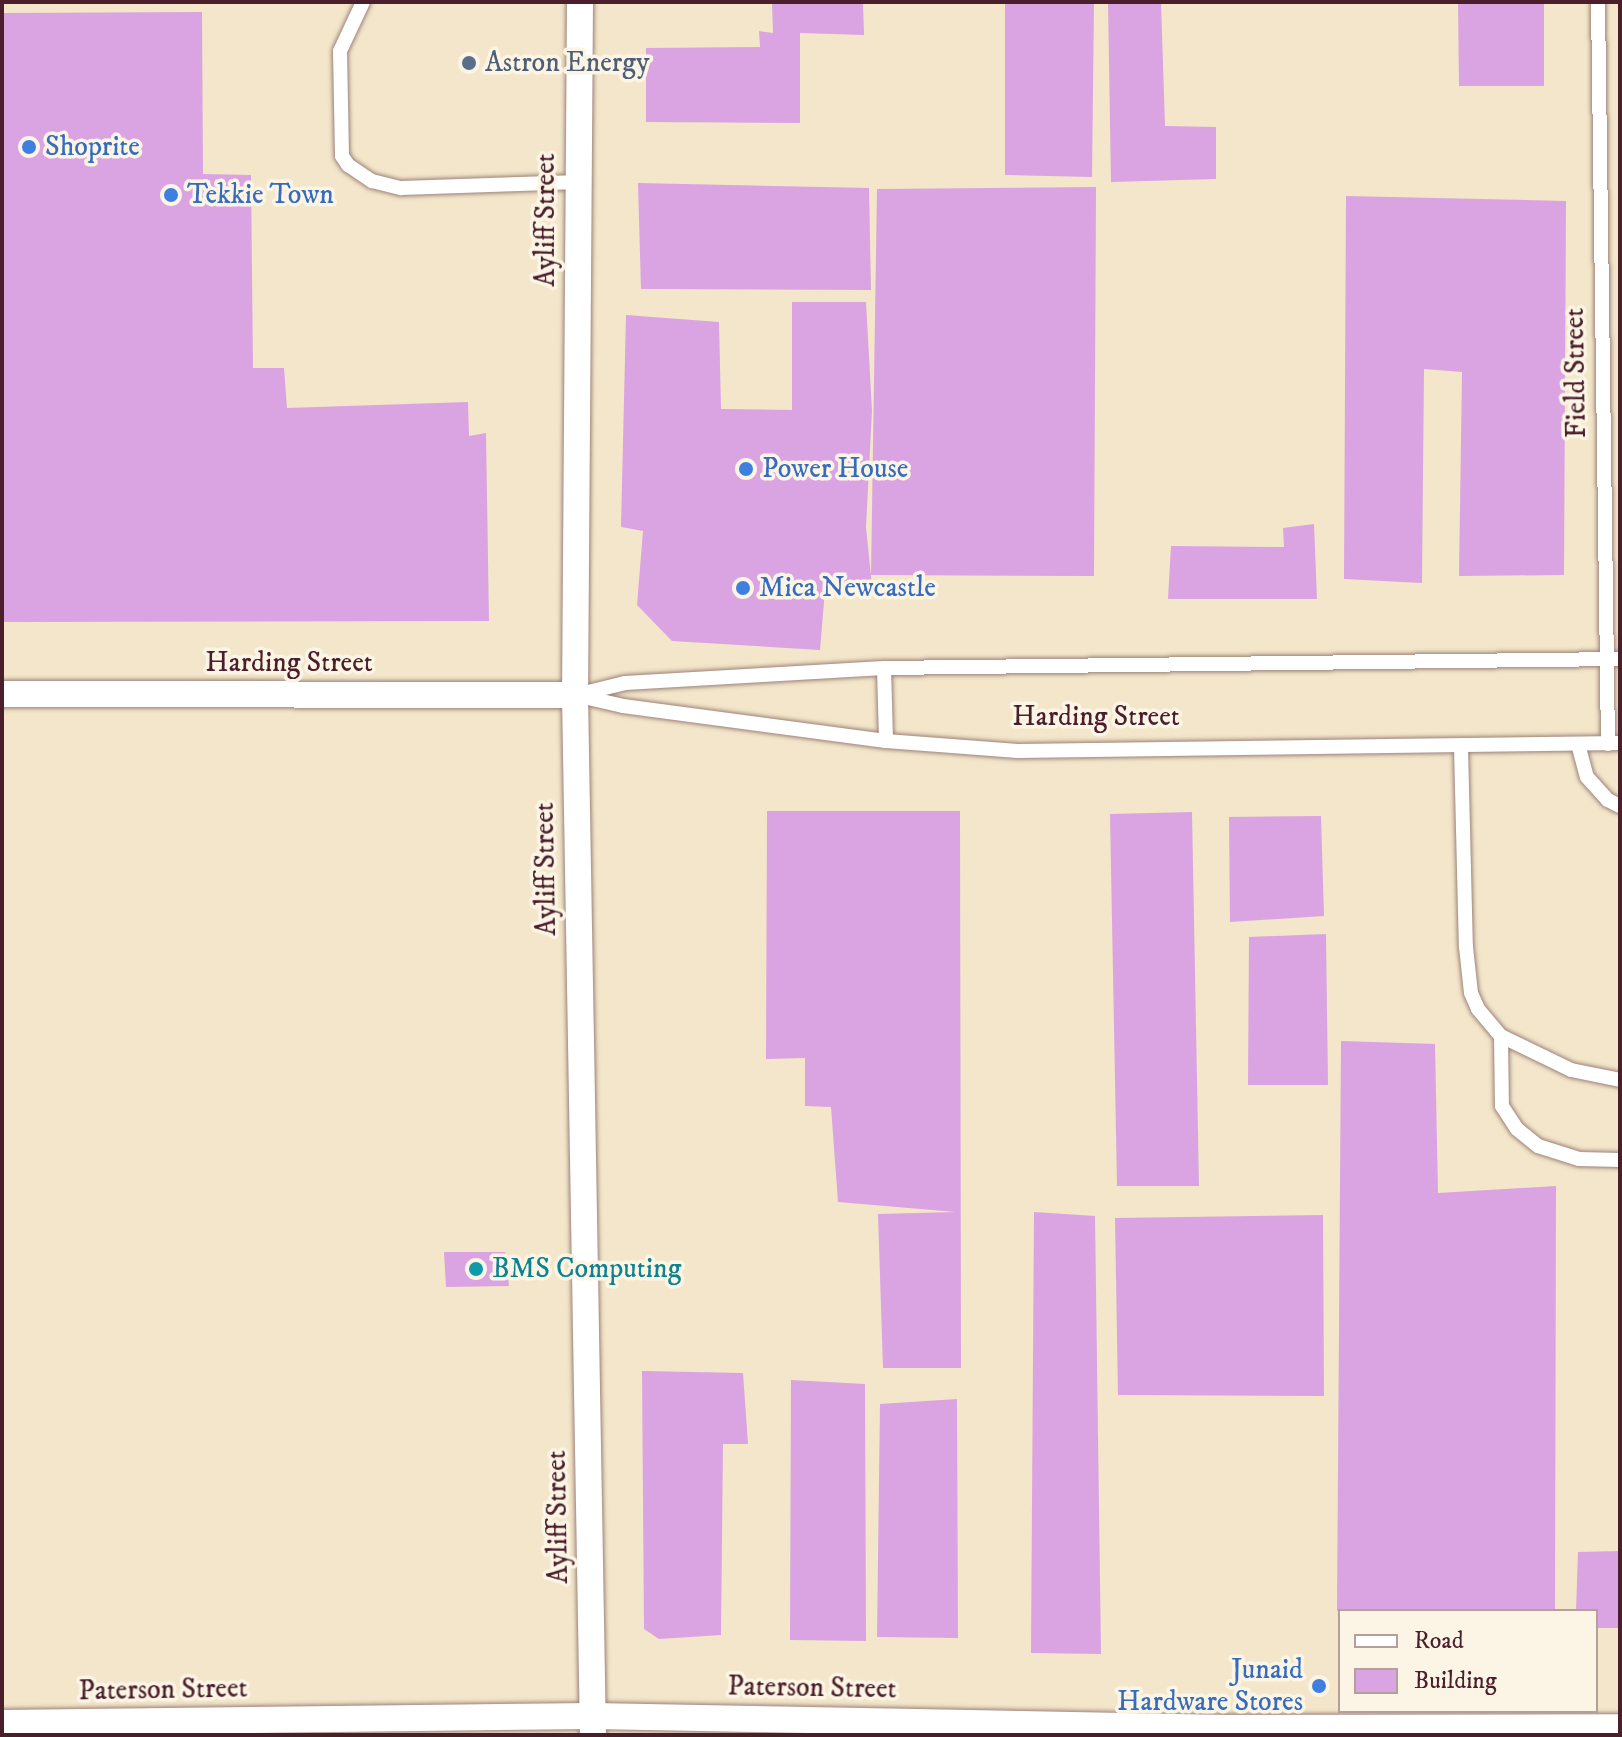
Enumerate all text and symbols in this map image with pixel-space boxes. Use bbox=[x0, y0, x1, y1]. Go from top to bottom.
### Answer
place label: Astron Energy bbox=[485, 46, 649, 80]
marker: Astron Energy bbox=[460, 54, 478, 72]
place label: Shoprite bbox=[45, 130, 140, 164]
marker: Shoprite bbox=[20, 138, 38, 156]
street label: Ayliff Street bbox=[529, 153, 563, 287]
place label: Tekkie Town bbox=[187, 178, 334, 212]
marker: Tekkie Town bbox=[162, 186, 180, 204]
street label: Field Street bbox=[1558, 307, 1594, 439]
place label: Power House bbox=[762, 452, 908, 486]
marker: Power House bbox=[737, 460, 755, 478]
place label: Mica Newcastle bbox=[759, 571, 936, 605]
marker: Mica Newcastle bbox=[734, 579, 752, 597]
street label: Harding Street bbox=[205, 646, 373, 680]
street label: Harding Street bbox=[1012, 700, 1180, 734]
street label: Ayliff Street bbox=[528, 802, 564, 936]
place label: BMS Computing bbox=[492, 1252, 681, 1286]
marker: BMS Computing bbox=[467, 1260, 485, 1278]
street label: Ayliff Street bbox=[540, 1450, 576, 1584]
legend bbox=[1338, 1609, 1598, 1713]
text: Road bbox=[1414, 1626, 1464, 1656]
place label: Junaid Hardware Stores bbox=[1117, 1653, 1303, 1719]
text: Building bbox=[1414, 1666, 1497, 1696]
street label: Paterson Street bbox=[727, 1670, 897, 1706]
street label: Paterson Street bbox=[78, 1672, 248, 1708]
marker: Junaid Hardware Stores bbox=[1310, 1677, 1328, 1695]

